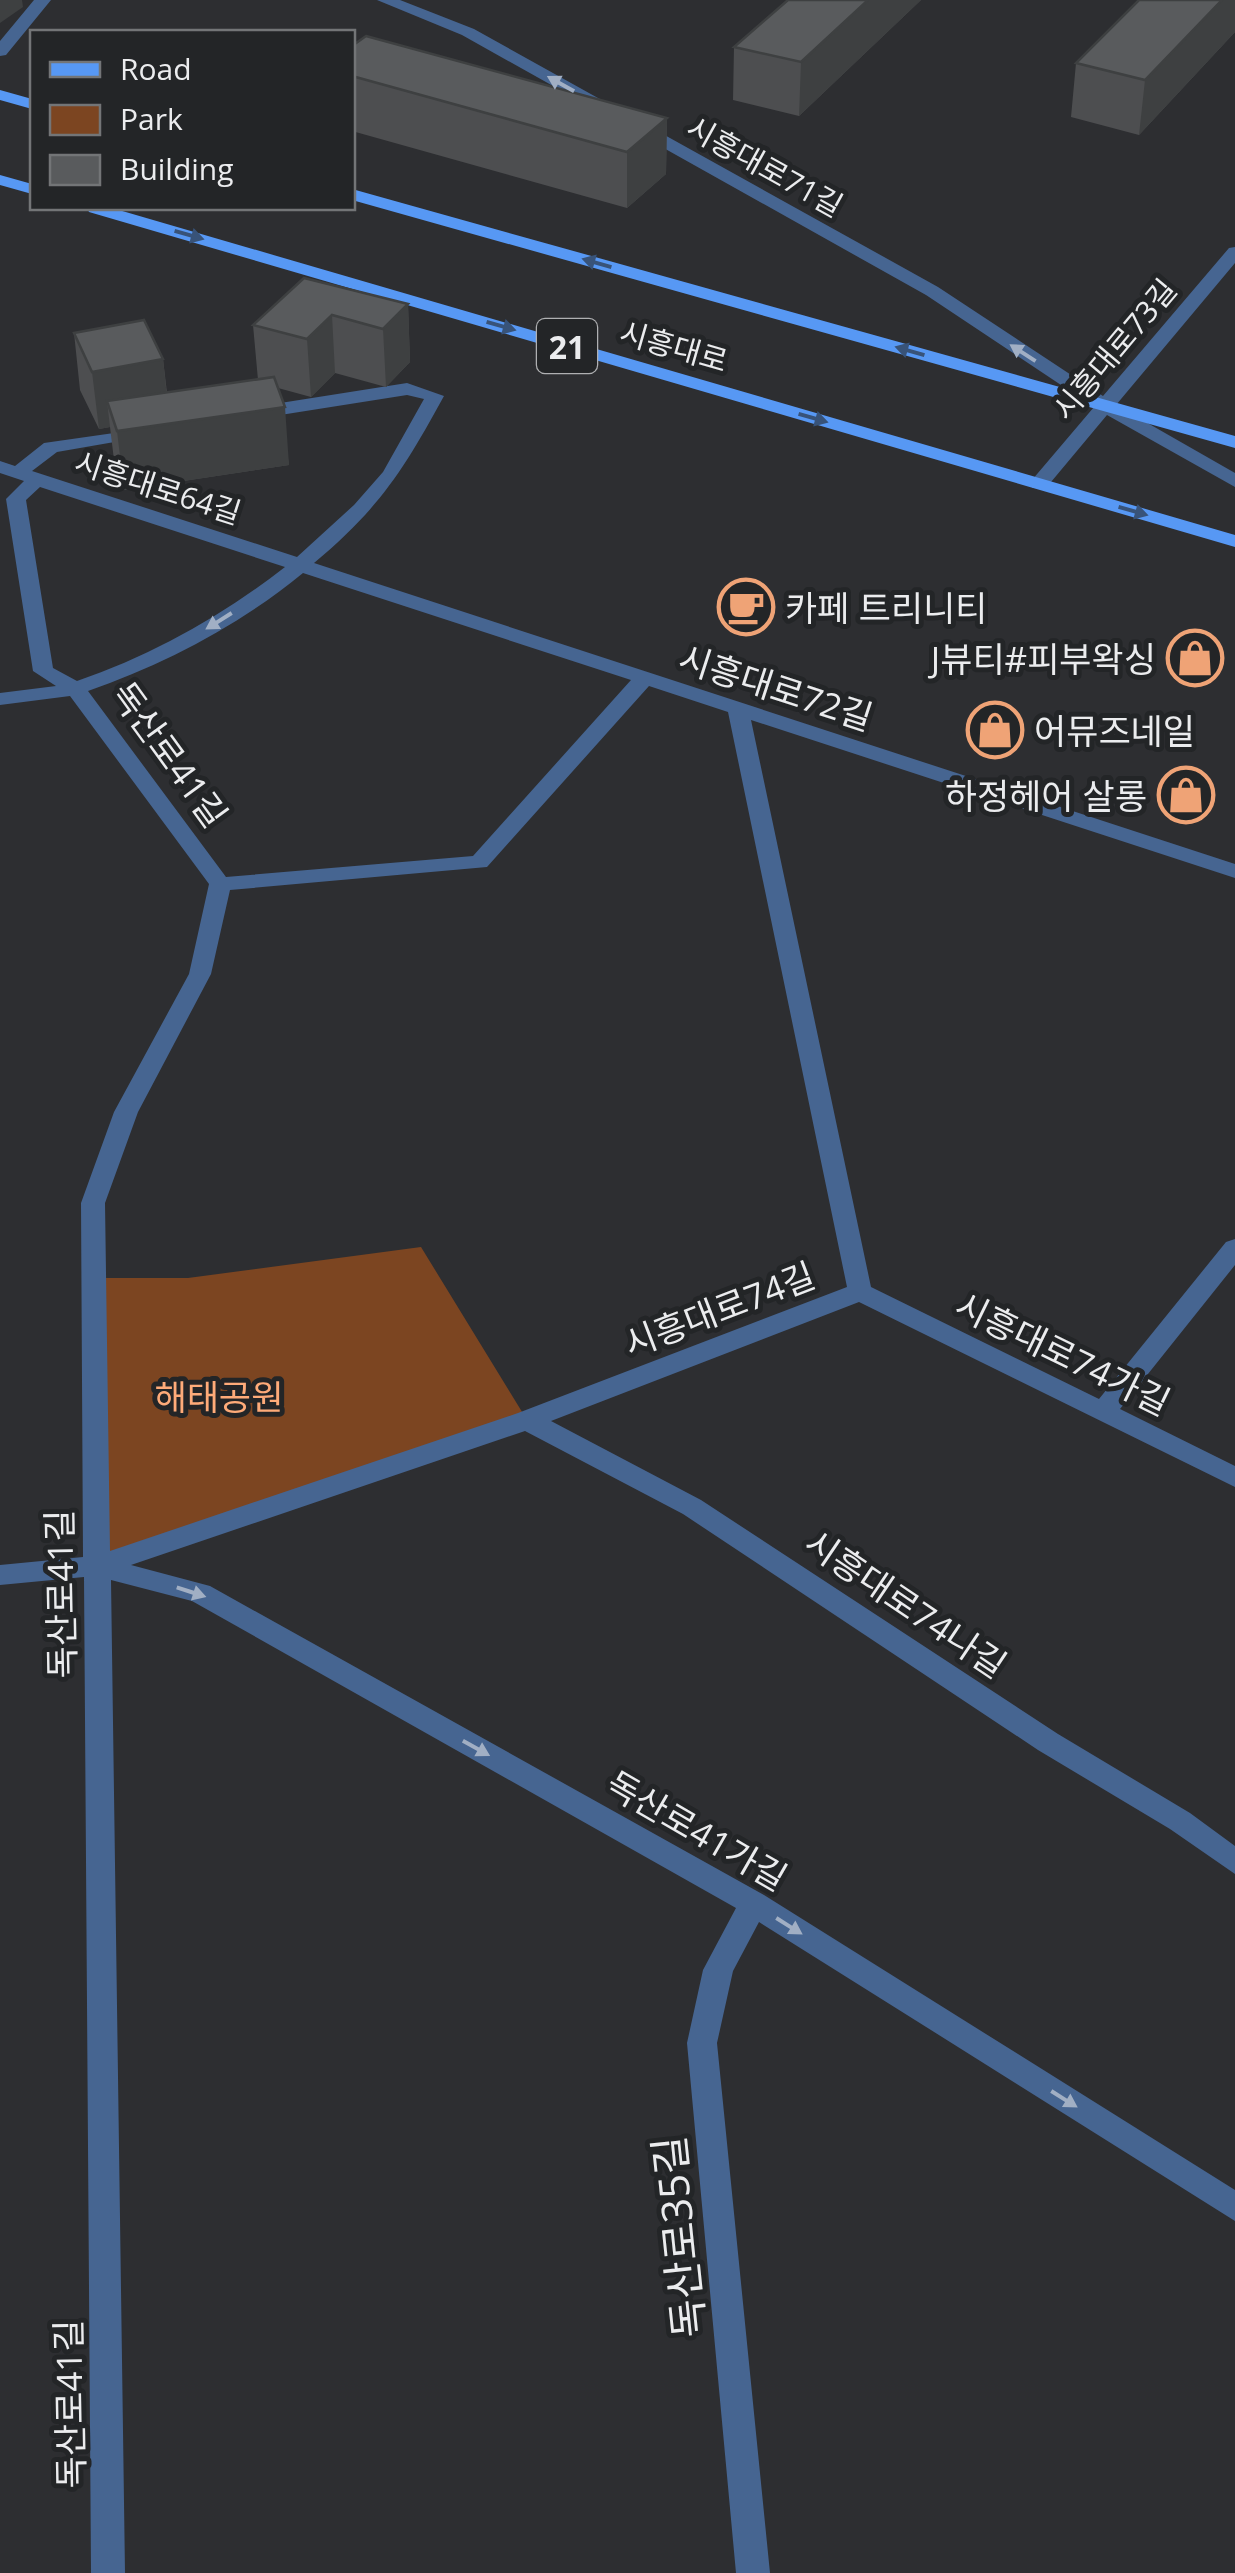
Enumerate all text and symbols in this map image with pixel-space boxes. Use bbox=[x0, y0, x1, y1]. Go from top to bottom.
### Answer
legend bbox=[30, 30, 355, 210]
text: Road bbox=[120, 48, 192, 89]
one-way arrow bbox=[547, 75, 575, 93]
text: Park bbox=[120, 98, 183, 139]
street label: 시흥대로71길 bbox=[680, 106, 850, 226]
text: Building bbox=[120, 148, 234, 189]
one-way arrow bbox=[174, 228, 205, 243]
one-way arrow bbox=[581, 255, 612, 270]
street label: 시흥대로73길 bbox=[1043, 270, 1185, 428]
street label: 시흥대로 bbox=[615, 311, 733, 381]
one-way arrow bbox=[486, 319, 516, 334]
road number: 21 bbox=[537, 319, 597, 373]
one-way arrow bbox=[894, 343, 925, 358]
one-way arrow bbox=[1009, 345, 1036, 363]
one-way arrow bbox=[798, 411, 828, 426]
street label: 시흥대로64길 bbox=[70, 441, 246, 533]
one-way arrow bbox=[1118, 504, 1148, 519]
cafe icon: 카페 트리니티 bbox=[716, 577, 776, 637]
place label: 카페 트리니티 bbox=[785, 584, 987, 631]
one-way arrow bbox=[205, 611, 232, 630]
shop icon: J뷰티#피부왁싱 bbox=[1165, 628, 1225, 688]
street label: 시흥대로72길 bbox=[673, 634, 879, 740]
place label: J뷰티#피부왁싱 bbox=[928, 635, 1156, 682]
street label: 독산로41길 bbox=[101, 672, 239, 836]
shop icon: 어뮤즈네일 bbox=[965, 700, 1025, 760]
place label: 어뮤즈네일 bbox=[1034, 707, 1195, 754]
shop icon: 하정헤어 살롱 bbox=[1156, 765, 1216, 825]
place label: 하정헤어 살롱 bbox=[945, 772, 1147, 819]
street label: 시흥대로74길 bbox=[617, 1251, 821, 1367]
street label: 시흥대로74가길 bbox=[948, 1281, 1178, 1425]
park label: 해태공원 bbox=[155, 1373, 283, 1420]
street label: 독산로41길 bbox=[35, 1509, 85, 1679]
street label: 시흥대로74나길 bbox=[796, 1518, 1016, 1688]
one-way arrow bbox=[177, 1585, 207, 1600]
one-way arrow bbox=[462, 1738, 490, 1756]
street label: 독산로41가길 bbox=[598, 1759, 796, 1901]
one-way arrow bbox=[775, 1916, 803, 1934]
one-way arrow bbox=[1050, 2090, 1078, 2108]
street label: 독산로35길 bbox=[639, 2133, 717, 2341]
street label: 독산로41길 bbox=[44, 2319, 94, 2489]

